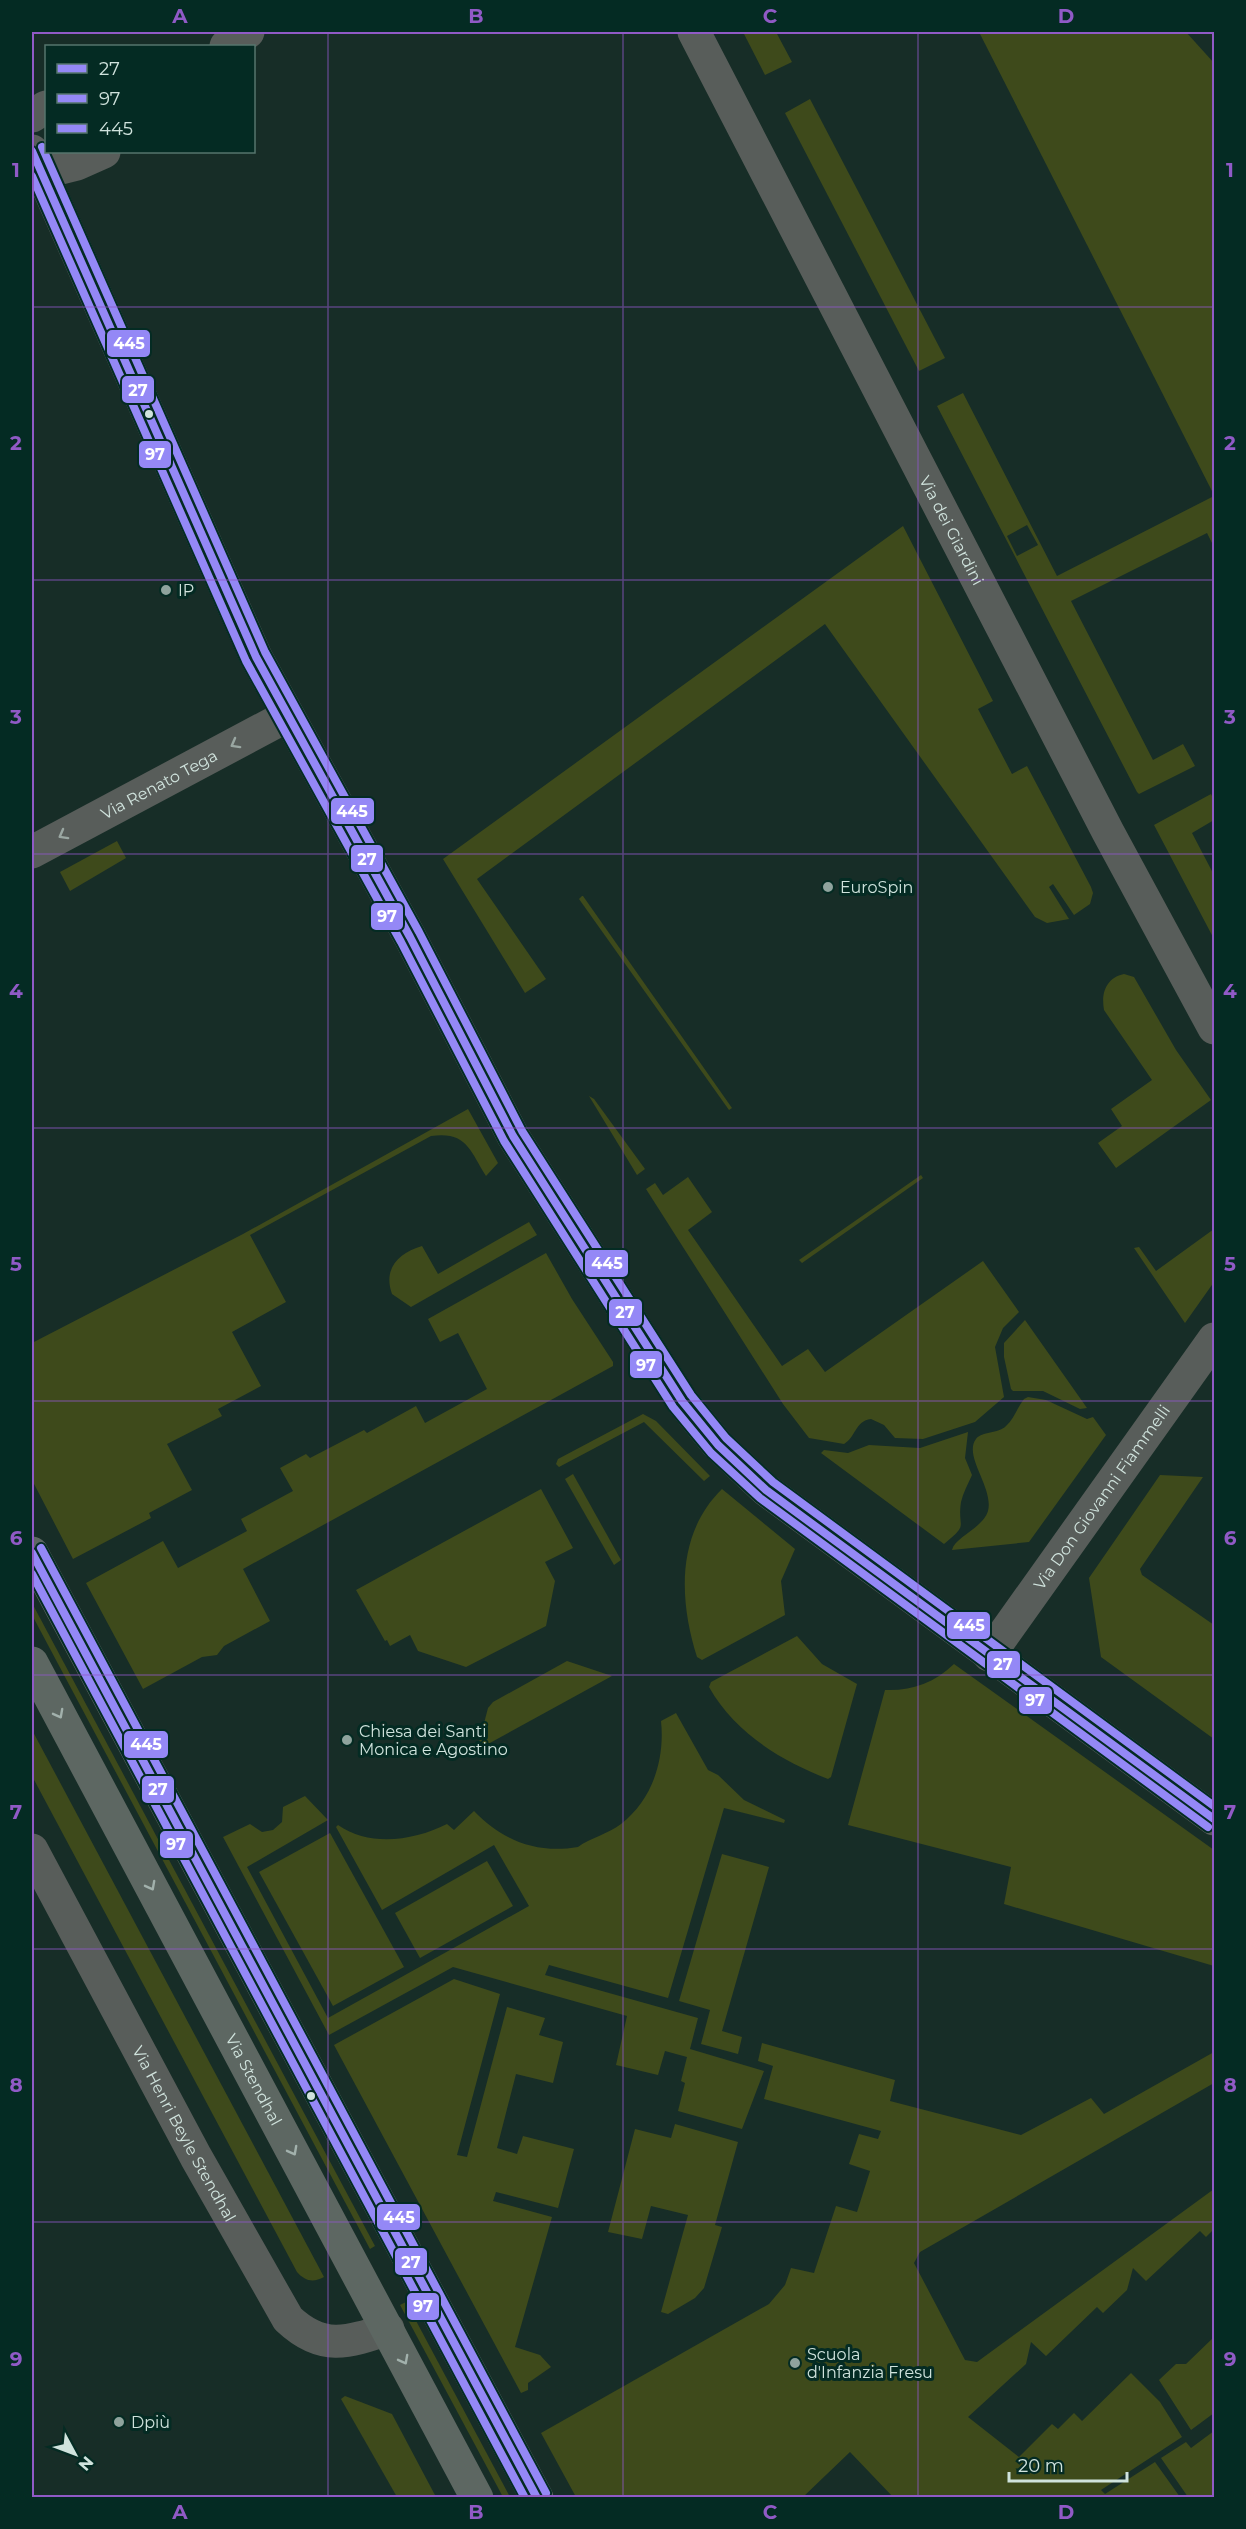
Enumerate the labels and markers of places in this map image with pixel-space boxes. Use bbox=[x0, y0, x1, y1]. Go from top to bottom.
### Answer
unlabelled marker bbox=[143, 408, 155, 420]
place label: IP bbox=[178, 581, 194, 600]
marker: IP bbox=[159, 583, 173, 597]
place label: EuroSpin bbox=[840, 878, 913, 897]
marker: EuroSpin bbox=[821, 880, 835, 894]
place label: Chiesa dei Santi Monica e Agostino bbox=[359, 1722, 508, 1759]
marker: Chiesa dei Santi Monica e Agostino bbox=[340, 1733, 354, 1747]
unlabelled marker bbox=[305, 2090, 317, 2102]
place label: Scuola d'Infanzia Fresu bbox=[807, 2345, 933, 2382]
marker: Scuola d'Infanzia Fresu bbox=[788, 2356, 802, 2370]
place label: Dpiù bbox=[131, 2413, 170, 2432]
marker: Dpiù bbox=[112, 2415, 126, 2429]

